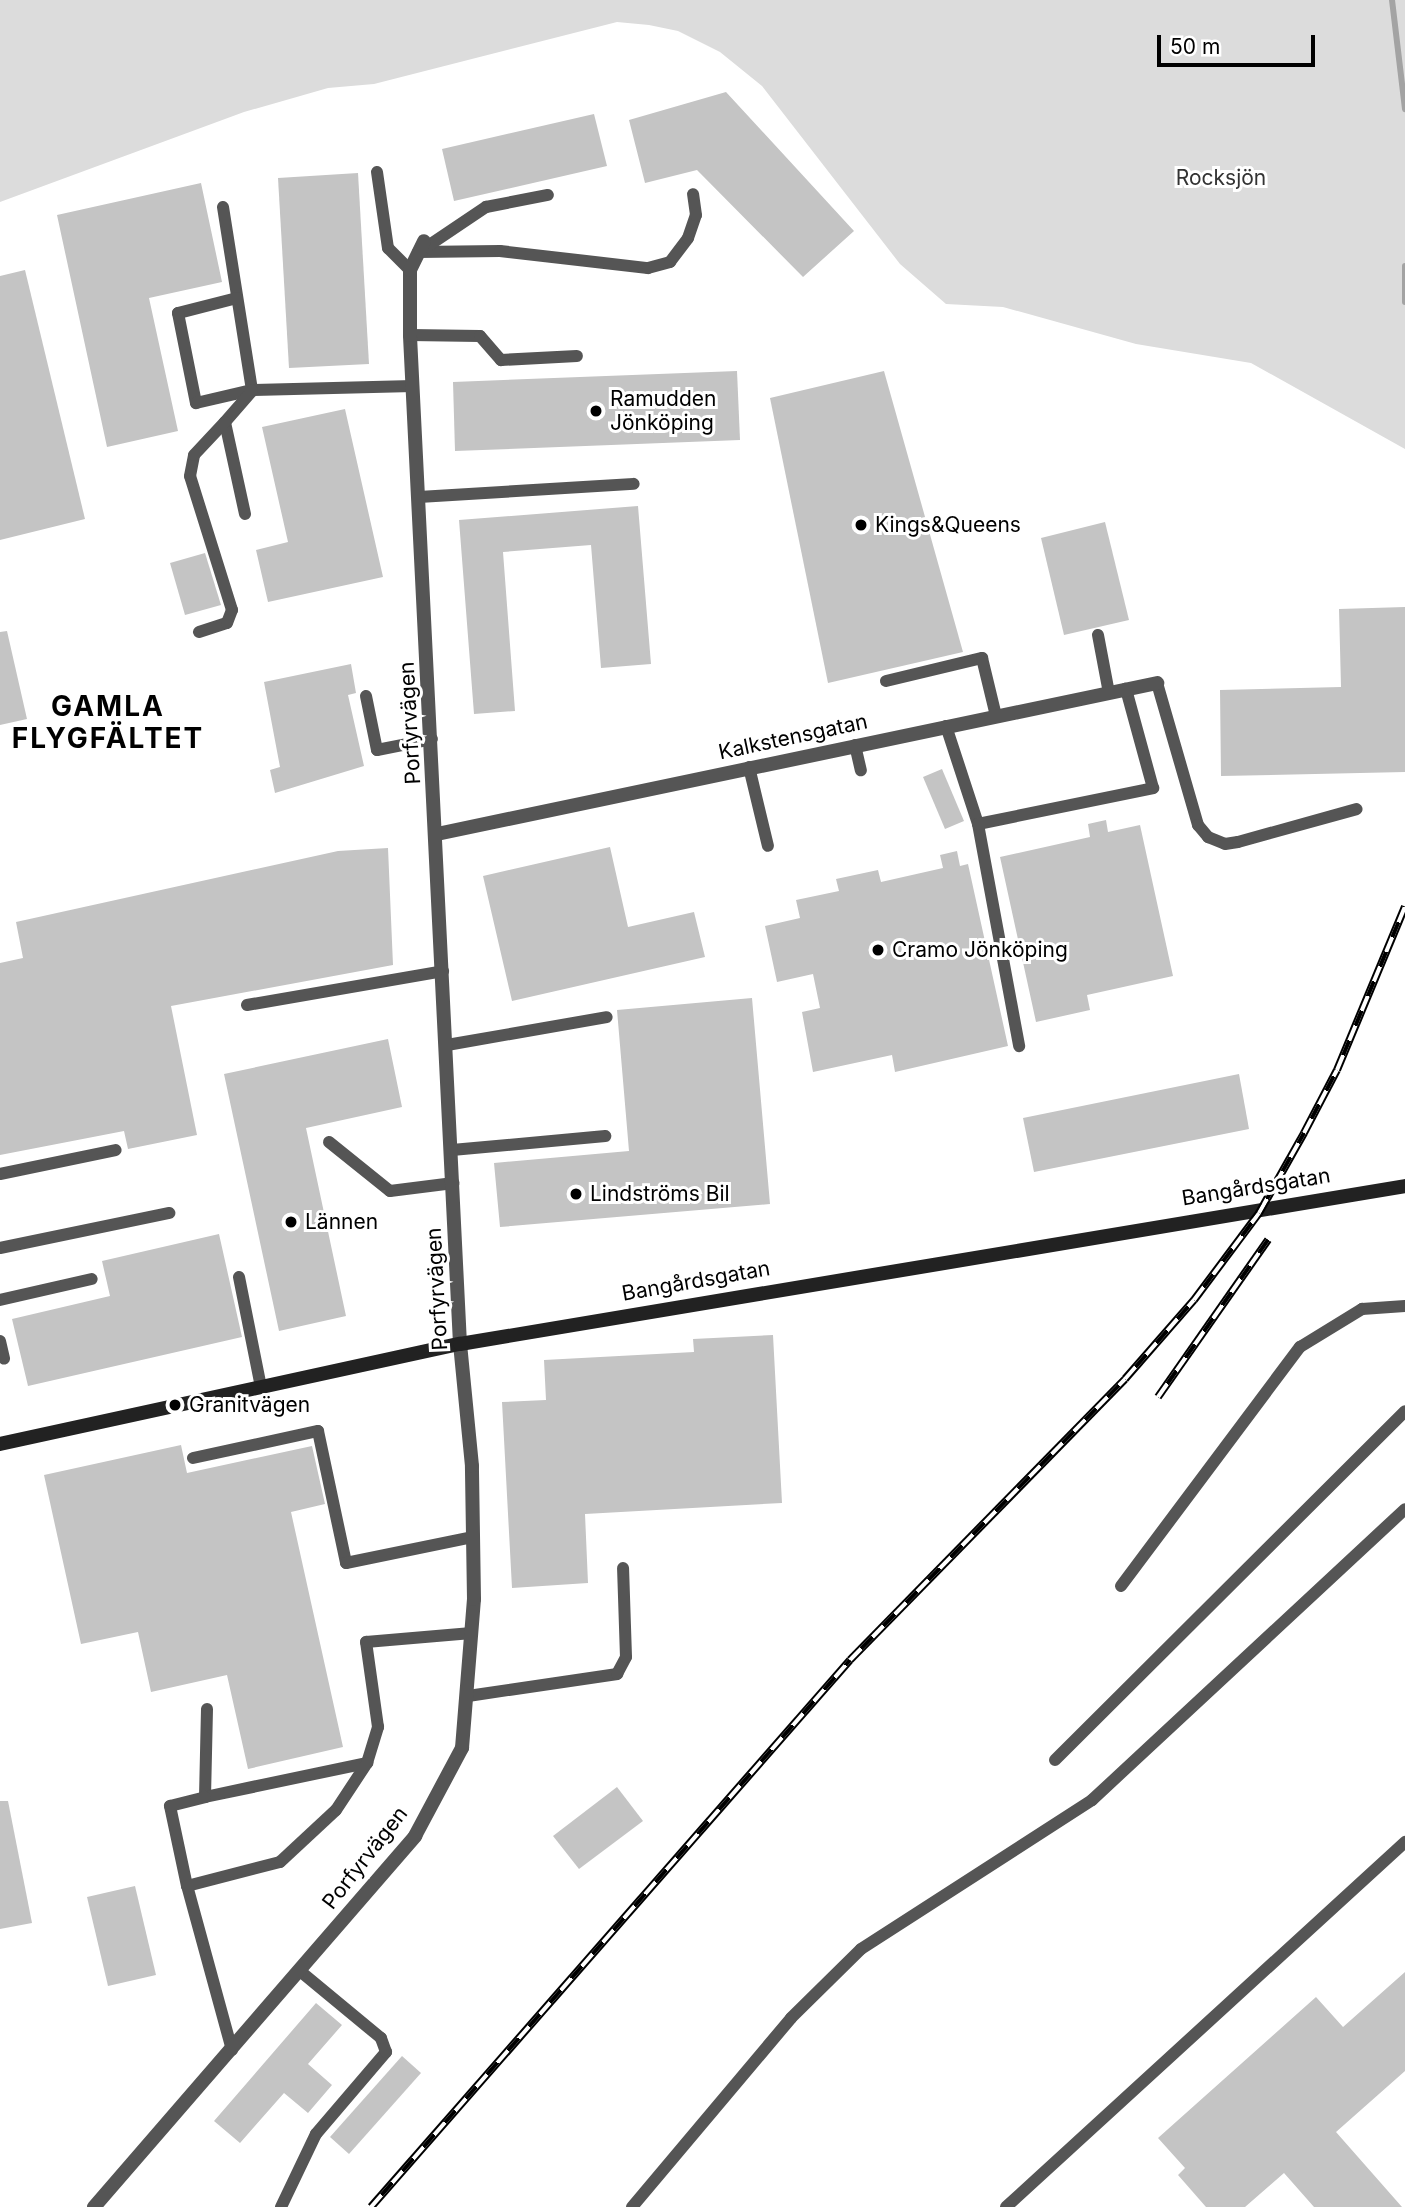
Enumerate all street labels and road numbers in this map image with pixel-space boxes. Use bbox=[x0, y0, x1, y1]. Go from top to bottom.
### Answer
street label: Porfyrvägen bbox=[394, 661, 426, 785]
street label: Kalkstensgatan bbox=[716, 709, 870, 765]
street label: Bangårdsgatan bbox=[1180, 1163, 1332, 1211]
street label: Porfyrvägen bbox=[421, 1227, 453, 1351]
street label: Bangårdsgatan bbox=[620, 1256, 772, 1306]
street label: Porfyrvägen bbox=[317, 1802, 413, 1914]

